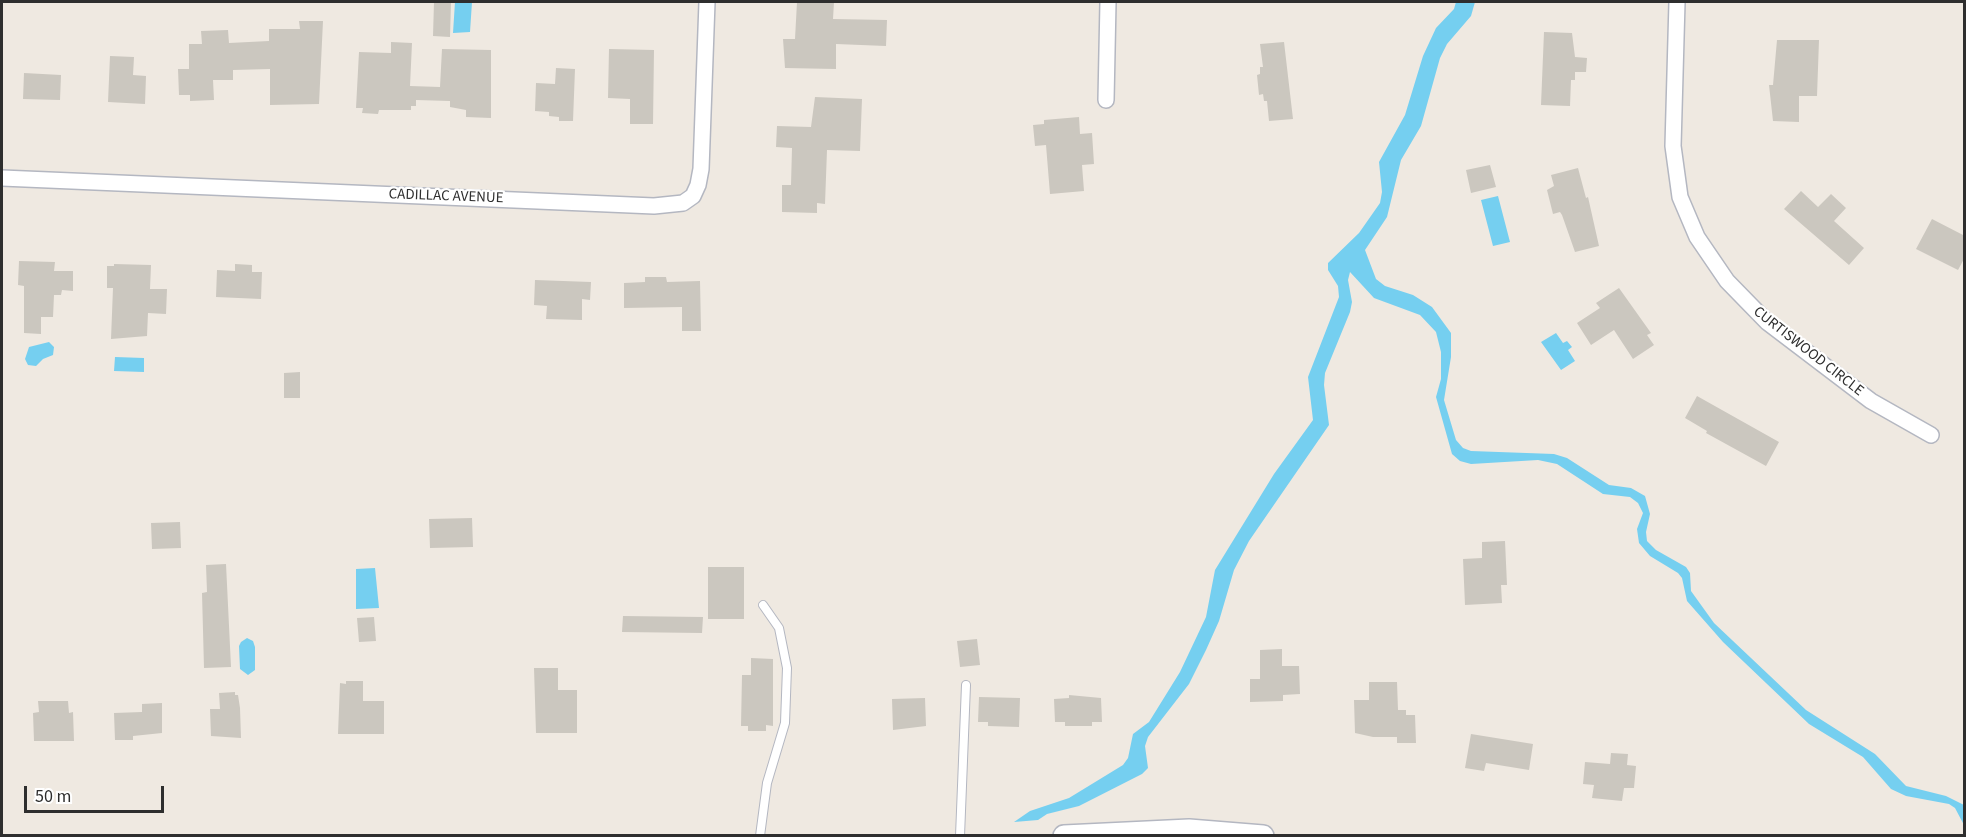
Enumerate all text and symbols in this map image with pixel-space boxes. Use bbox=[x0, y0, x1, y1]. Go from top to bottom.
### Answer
street label: CADILLAC AVENUE bbox=[388, 186, 504, 208]
street label: CURTISWOOD CIRCLE bbox=[1749, 303, 1867, 401]
scale bar bbox=[27, 774, 166, 812]
text: 50 m bbox=[35, 784, 71, 809]

